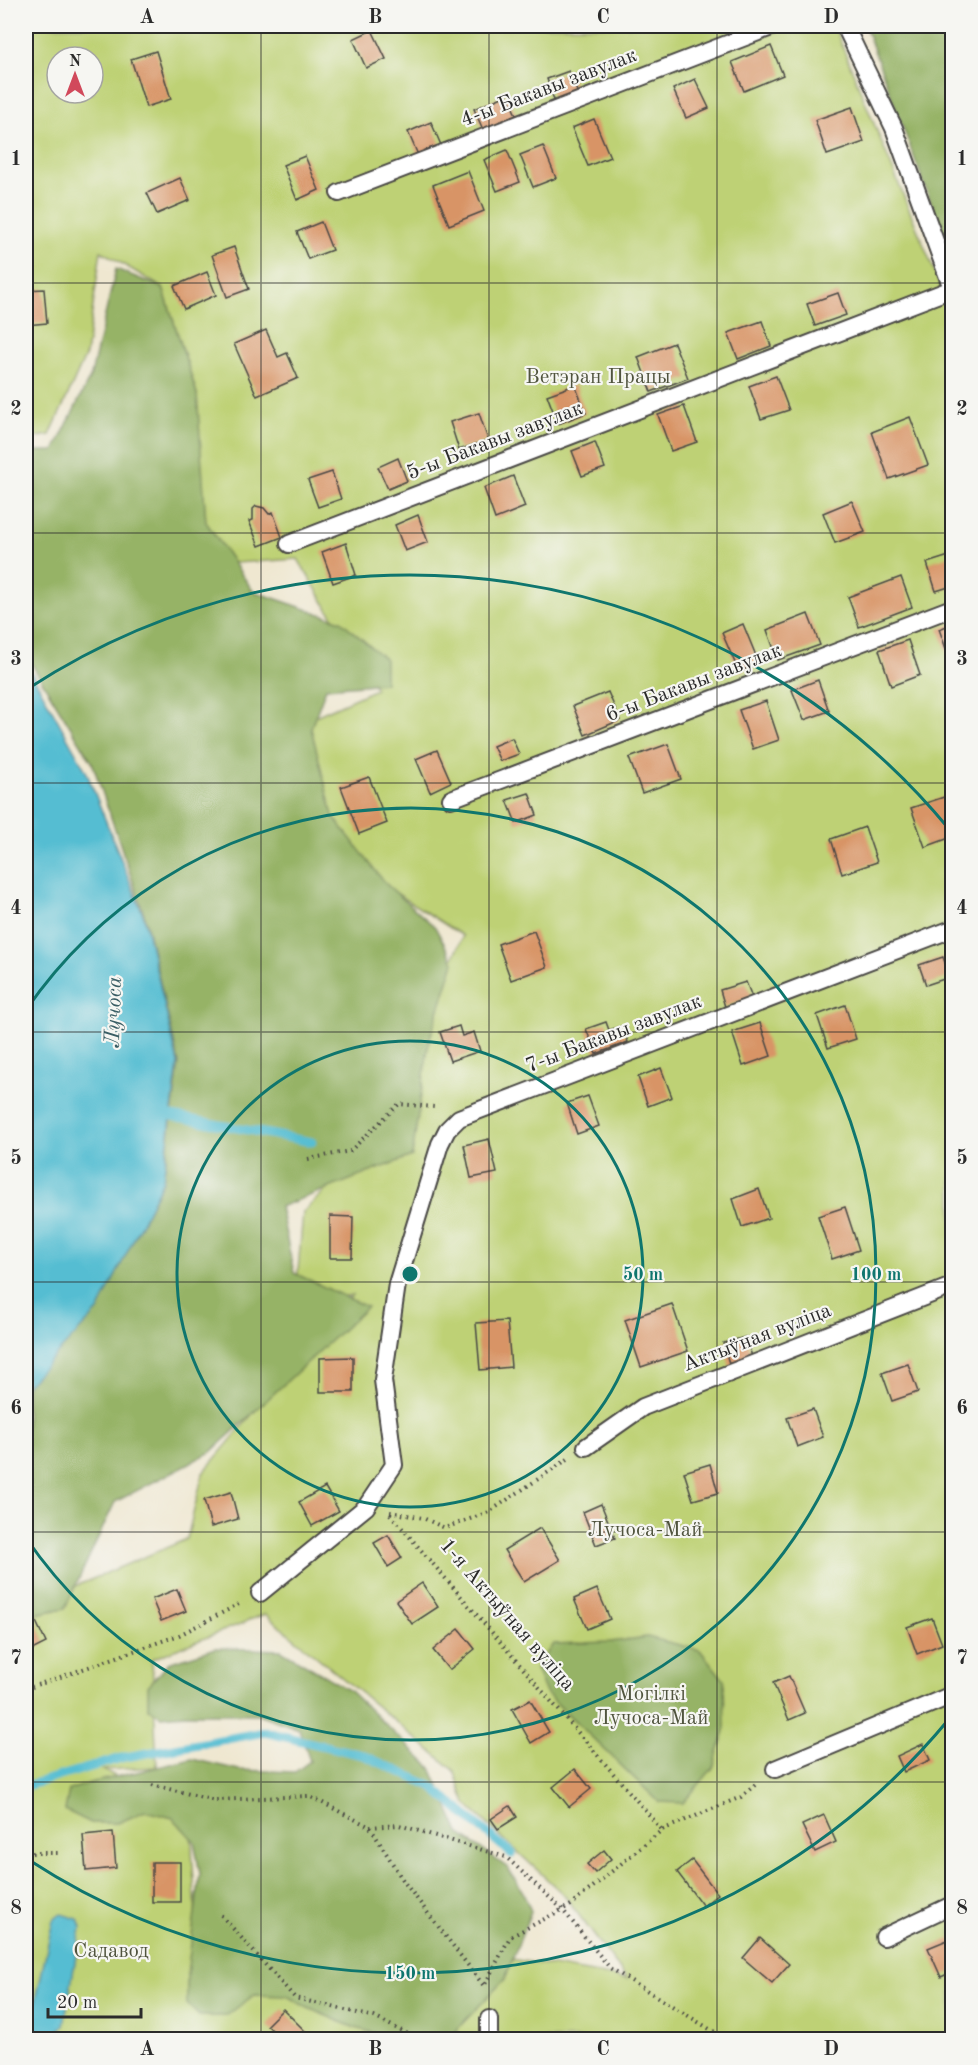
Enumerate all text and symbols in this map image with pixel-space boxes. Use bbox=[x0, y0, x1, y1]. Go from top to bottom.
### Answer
text: A bbox=[139, 8, 155, 28]
text: B bbox=[368, 8, 382, 28]
text: C bbox=[596, 8, 610, 28]
text: D bbox=[823, 8, 839, 28]
north arrow bbox=[45, 45, 105, 105]
street label: 4-ы Бакавы завулак bbox=[458, 45, 640, 131]
text: N bbox=[69, 54, 82, 70]
text: 1 bbox=[10, 150, 22, 170]
text: 1 bbox=[956, 150, 968, 170]
park label: Ветэран Працы bbox=[525, 367, 671, 388]
street label: 5-ы Бакавы завулак bbox=[404, 398, 586, 484]
text: 2 bbox=[10, 400, 22, 420]
text: 2 bbox=[956, 400, 968, 420]
street label: 6-ы Бакавы завулак bbox=[603, 640, 785, 726]
text: 3 bbox=[10, 650, 22, 670]
text: 3 bbox=[956, 650, 968, 670]
text: 4 bbox=[10, 899, 22, 919]
text: 4 bbox=[956, 899, 968, 919]
water label: Лучоса bbox=[102, 976, 126, 1048]
street label: 7-ы Бакавы завулак bbox=[523, 991, 705, 1077]
text: 5 bbox=[10, 1148, 22, 1169]
text: 5 bbox=[956, 1148, 968, 1169]
centre of rings bbox=[400, 1264, 420, 1284]
text: 50 m bbox=[623, 1266, 663, 1284]
text: 100 m bbox=[851, 1266, 901, 1284]
street label: Актыўная вуліца bbox=[680, 1300, 834, 1376]
text: 6 bbox=[10, 1399, 22, 1419]
text: 6 bbox=[956, 1399, 968, 1419]
park label: Лучоса-Май bbox=[588, 1520, 702, 1541]
street label: 1-я Актыўная вуліца bbox=[435, 1535, 579, 1695]
text: 7 bbox=[10, 1649, 22, 1669]
text: 7 bbox=[956, 1649, 968, 1669]
park label: Могілкі Лучоса-Май bbox=[594, 1684, 708, 1729]
text: 8 bbox=[10, 1899, 22, 1919]
text: 8 bbox=[956, 1899, 968, 1919]
park label: Садавод bbox=[73, 1941, 149, 1962]
text: 150 m bbox=[385, 1965, 435, 1983]
scale bar bbox=[48, 1981, 141, 2019]
text: 20 m bbox=[57, 1994, 97, 2012]
text: A bbox=[139, 2040, 155, 2060]
text: B bbox=[368, 2040, 382, 2060]
text: C bbox=[596, 2040, 610, 2060]
text: D bbox=[823, 2040, 839, 2060]

